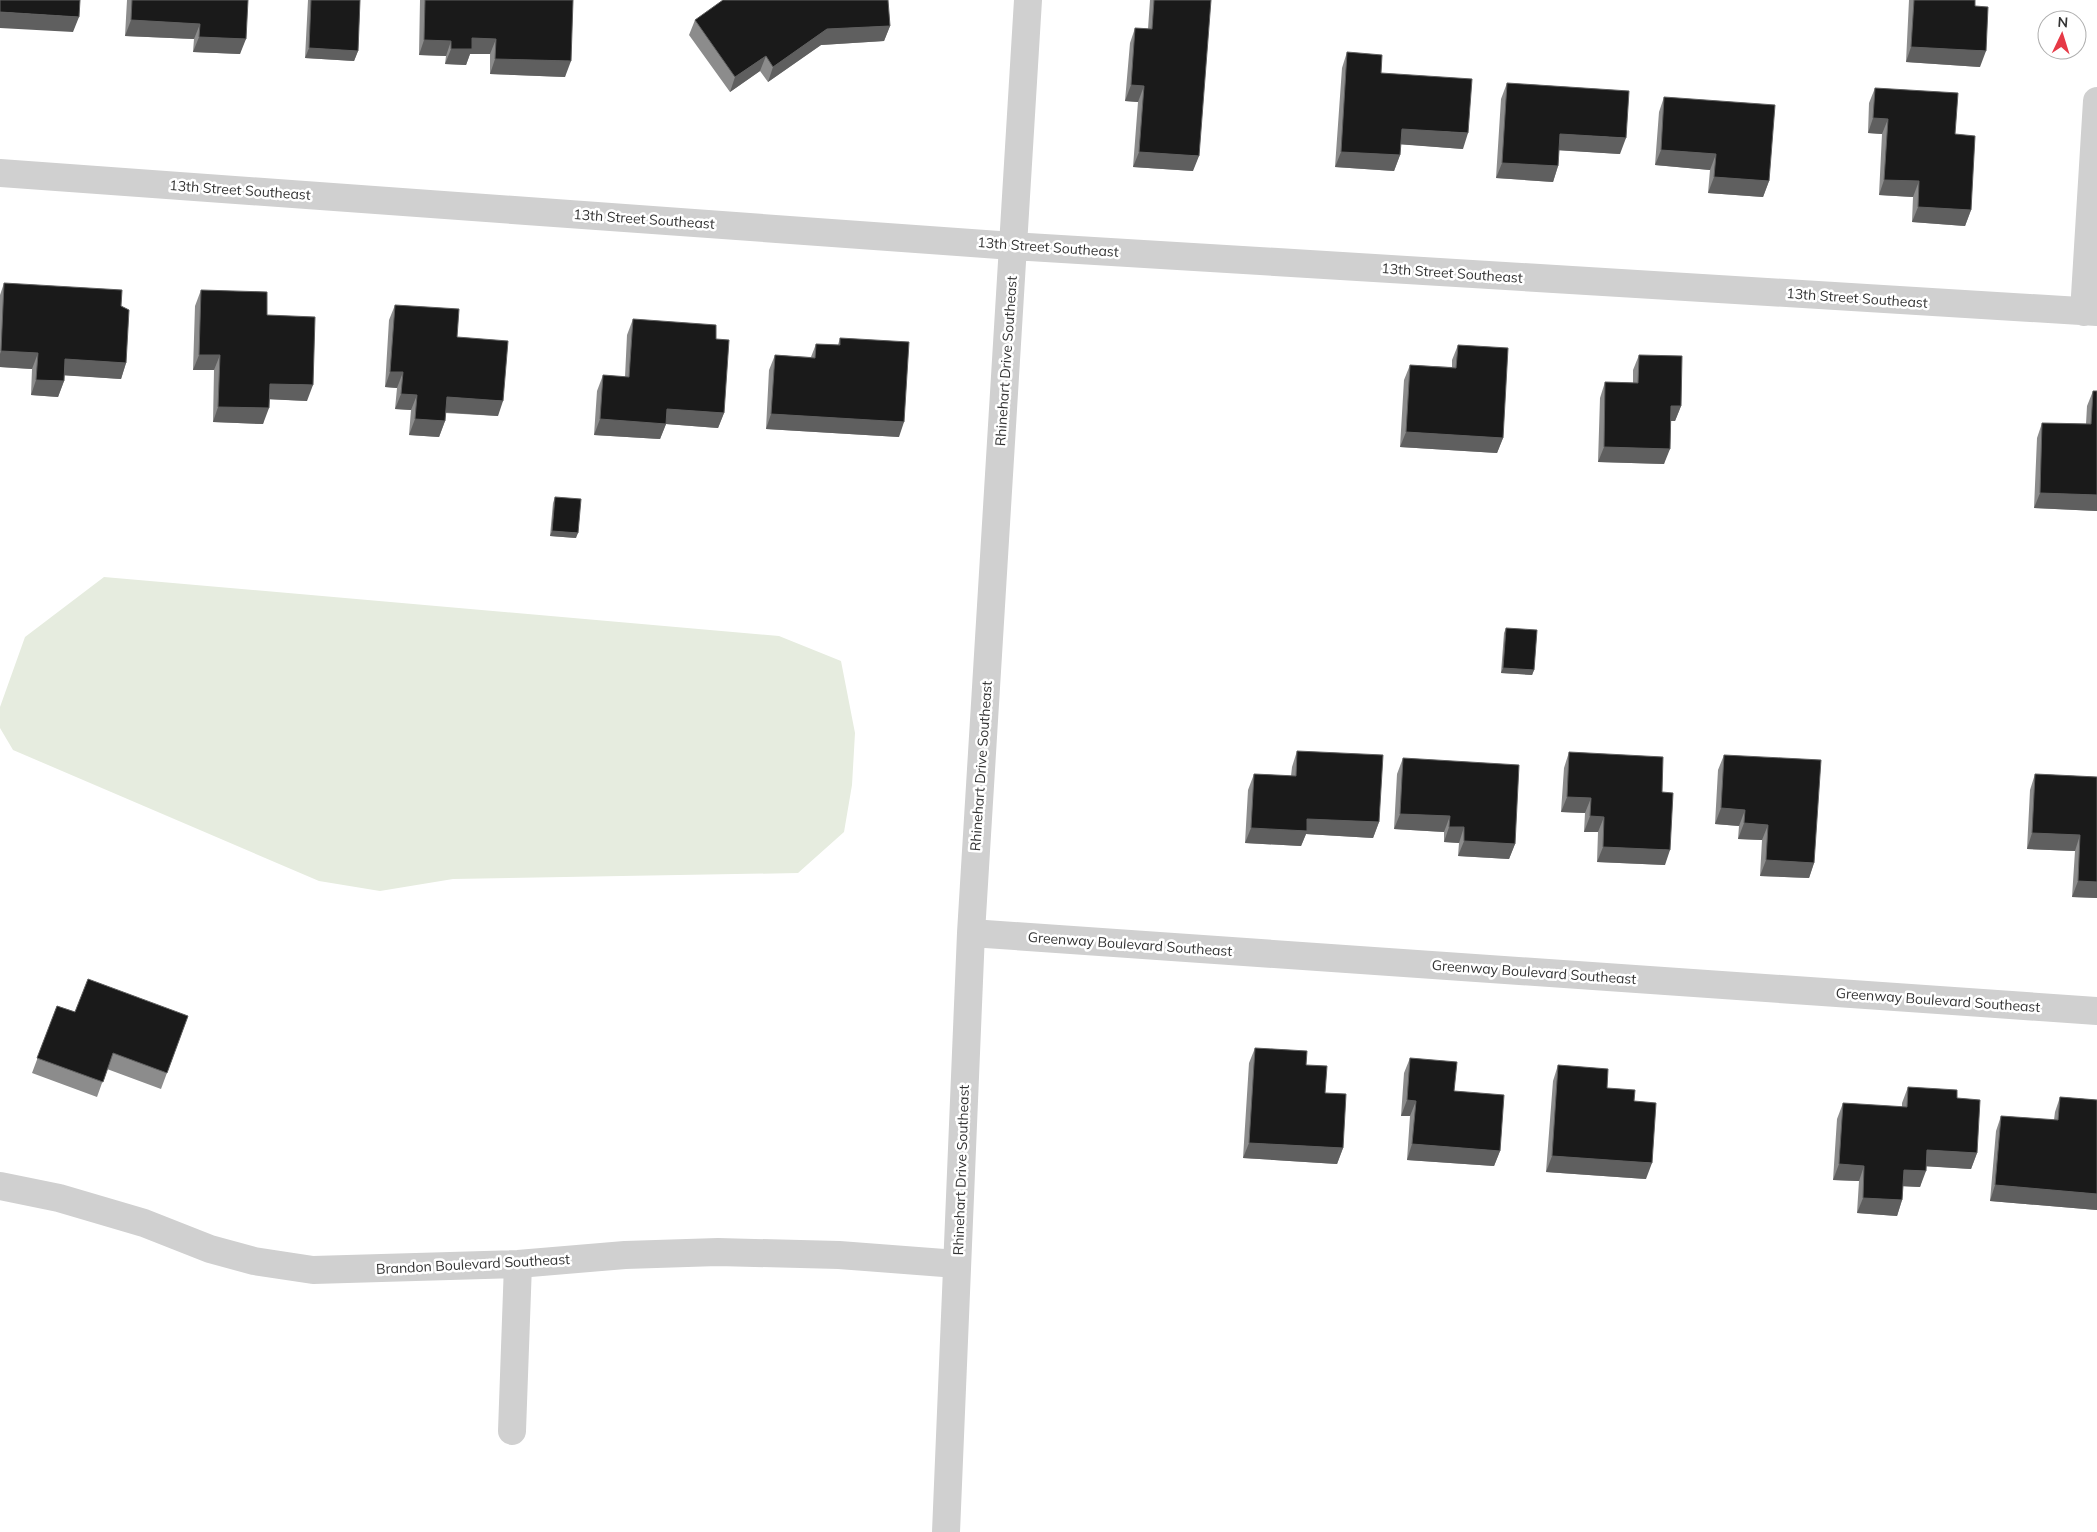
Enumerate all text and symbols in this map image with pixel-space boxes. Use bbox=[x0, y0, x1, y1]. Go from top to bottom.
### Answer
north arrow bbox=[2037, 10, 2087, 60]
text: N bbox=[2057, 13, 2069, 31]
street label: 13th Street Southeast bbox=[169, 176, 311, 204]
street label: 13th Street Southeast bbox=[573, 205, 715, 233]
street label: 13th Street Southeast bbox=[977, 233, 1119, 261]
street label: 13th Street Southeast bbox=[1381, 259, 1523, 287]
street label: Rhinehart Drive Southeast bbox=[991, 275, 1021, 447]
street label: 13th Street Southeast bbox=[1786, 284, 1928, 312]
street label: Rhinehart Drive Southeast bbox=[966, 680, 996, 852]
street label: Greenway Boulevard Southeast bbox=[1027, 928, 1233, 960]
street label: Greenway Boulevard Southeast bbox=[1431, 956, 1637, 988]
street label: Greenway Boulevard Southeast bbox=[1835, 984, 2041, 1016]
street label: Rhinehart Drive Southeast bbox=[949, 1084, 973, 1256]
street label: Brandon Boulevard Southeast bbox=[376, 1250, 571, 1278]

